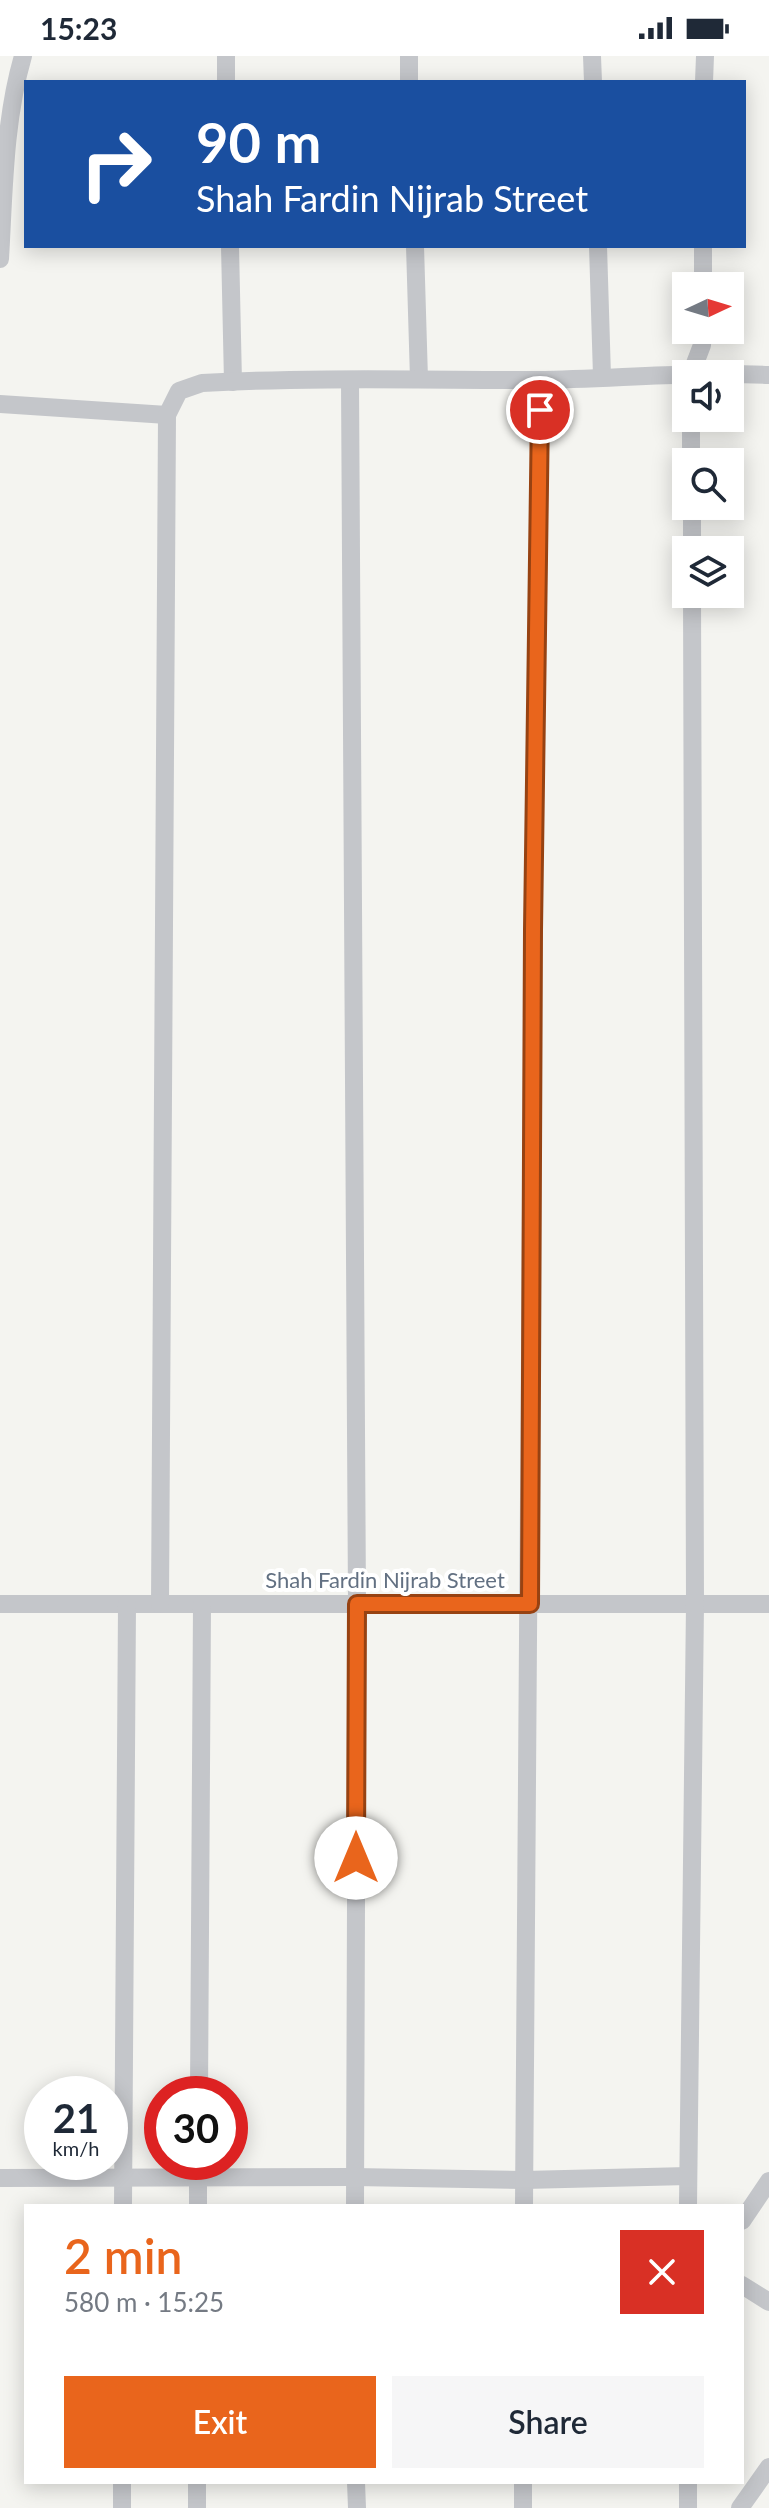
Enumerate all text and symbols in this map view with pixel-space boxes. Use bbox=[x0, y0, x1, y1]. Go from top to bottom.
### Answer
text: 15:23 bbox=[40, 10, 117, 46]
text: 90 m bbox=[196, 108, 321, 175]
icon: right bbox=[64, 112, 168, 216]
text: Shah Fardin Nijrab Street bbox=[196, 176, 588, 220]
north arrow bbox=[672, 272, 744, 344]
map controls bbox=[672, 272, 744, 608]
button: sound bbox=[672, 360, 744, 432]
pin bbox=[506, 376, 574, 444]
icon: arrive bbox=[518, 388, 562, 432]
button: search bbox=[672, 448, 744, 520]
button: layers bbox=[672, 536, 744, 608]
street label: Shah Fardin Nijrab Street bbox=[265, 1566, 505, 1593]
position arrow bbox=[314, 1816, 398, 1900]
speed limit sign: 30 bbox=[144, 2076, 248, 2180]
text: 21 bbox=[53, 2094, 99, 2142]
text: km/h bbox=[53, 2136, 99, 2160]
text: 2 min bbox=[64, 2227, 182, 2284]
button: close bbox=[620, 2230, 704, 2314]
text: 580 m · 15:25 bbox=[64, 2286, 224, 2318]
button: Exit bbox=[64, 2376, 376, 2468]
button: Share bbox=[392, 2376, 704, 2468]

